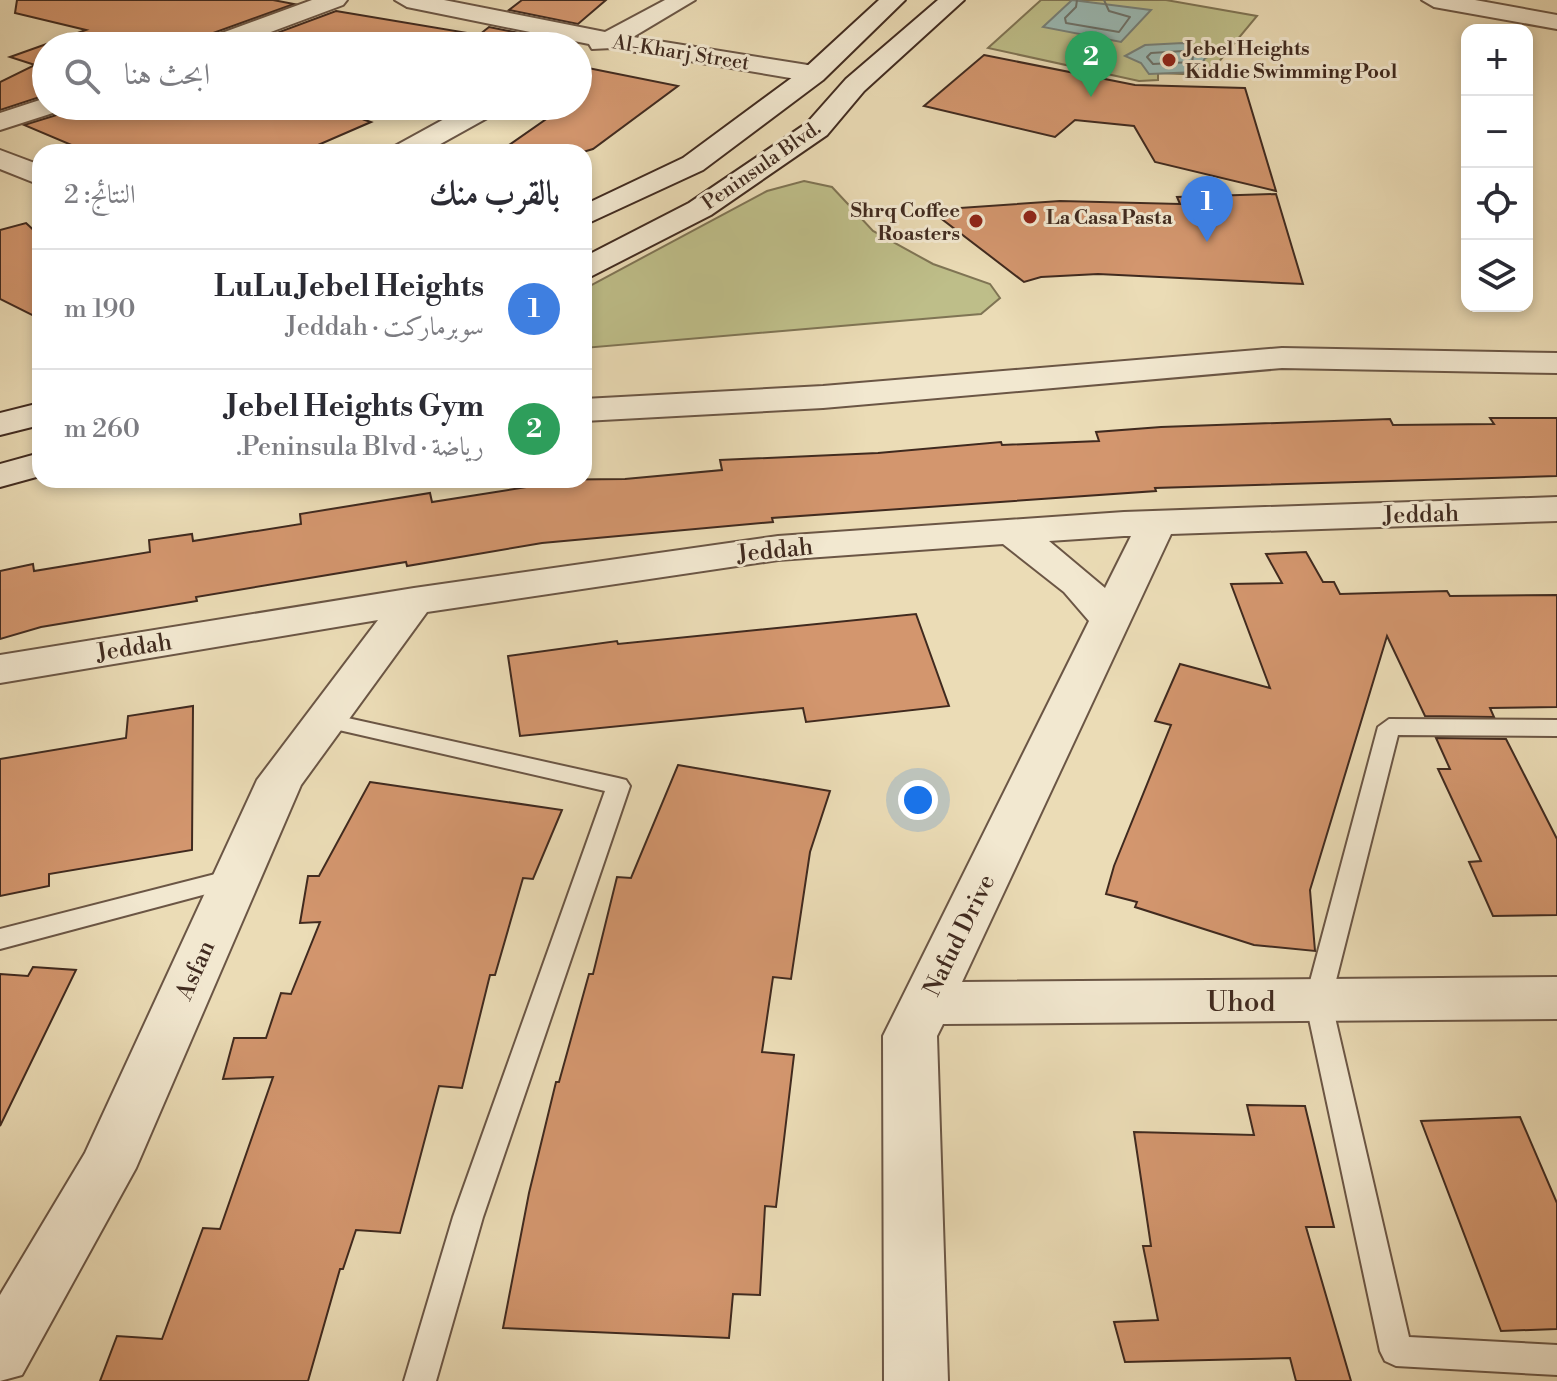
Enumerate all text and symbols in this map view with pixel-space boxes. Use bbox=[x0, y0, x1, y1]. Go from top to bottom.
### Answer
map controls bbox=[1461, 24, 1533, 312]
button: + bbox=[1461, 24, 1533, 96]
street label: Al-Kharj Street bbox=[610, 30, 751, 77]
pin: 2 bbox=[1065, 31, 1117, 97]
search box bbox=[32, 32, 592, 120]
place label: Jebel Heights Kiddie Swimming Pool bbox=[1182, 37, 1398, 85]
marker: Jebel Heights Kiddie Swimming Pool bbox=[1160, 51, 1178, 69]
icon: search bbox=[60, 54, 104, 98]
text: ابحث هنا bbox=[124, 56, 210, 94]
button: − bbox=[1461, 96, 1533, 168]
street label: Peninsula Blvd. bbox=[698, 116, 826, 216]
button: locate bbox=[1461, 168, 1533, 240]
text: بالقرب منك bbox=[429, 173, 560, 215]
pin: 1 bbox=[1181, 176, 1233, 242]
text: النتائج: 2 bbox=[64, 179, 136, 211]
place label: Shrq Coffee Roasters bbox=[850, 199, 960, 247]
place label: La Casa Pasta bbox=[1046, 206, 1173, 231]
marker: La Casa Pasta bbox=[1021, 208, 1039, 226]
marker: Shrq Coffee Roasters bbox=[967, 212, 985, 230]
button: layers bbox=[1461, 240, 1533, 312]
text: LuLu Jebel Heights bbox=[214, 268, 484, 306]
text: 190 m bbox=[64, 293, 135, 325]
text: 1 bbox=[528, 293, 540, 325]
text: سوبرماركت · Jeddah bbox=[286, 311, 484, 343]
text: Jebel Heights Gym bbox=[226, 388, 484, 426]
text: 260 m bbox=[64, 413, 140, 445]
text: 2 bbox=[526, 413, 542, 445]
text: رياضة · Peninsula Blvd. bbox=[236, 431, 484, 463]
street label: Jeddah bbox=[1381, 499, 1460, 531]
street label: Jeddah bbox=[735, 532, 815, 570]
street label: Jeddah bbox=[93, 627, 174, 669]
your location bbox=[898, 780, 938, 820]
street label: Nafud Drive bbox=[918, 870, 1002, 1001]
street label: Asfan bbox=[169, 936, 222, 1006]
street label: Uhod bbox=[1207, 985, 1276, 1020]

